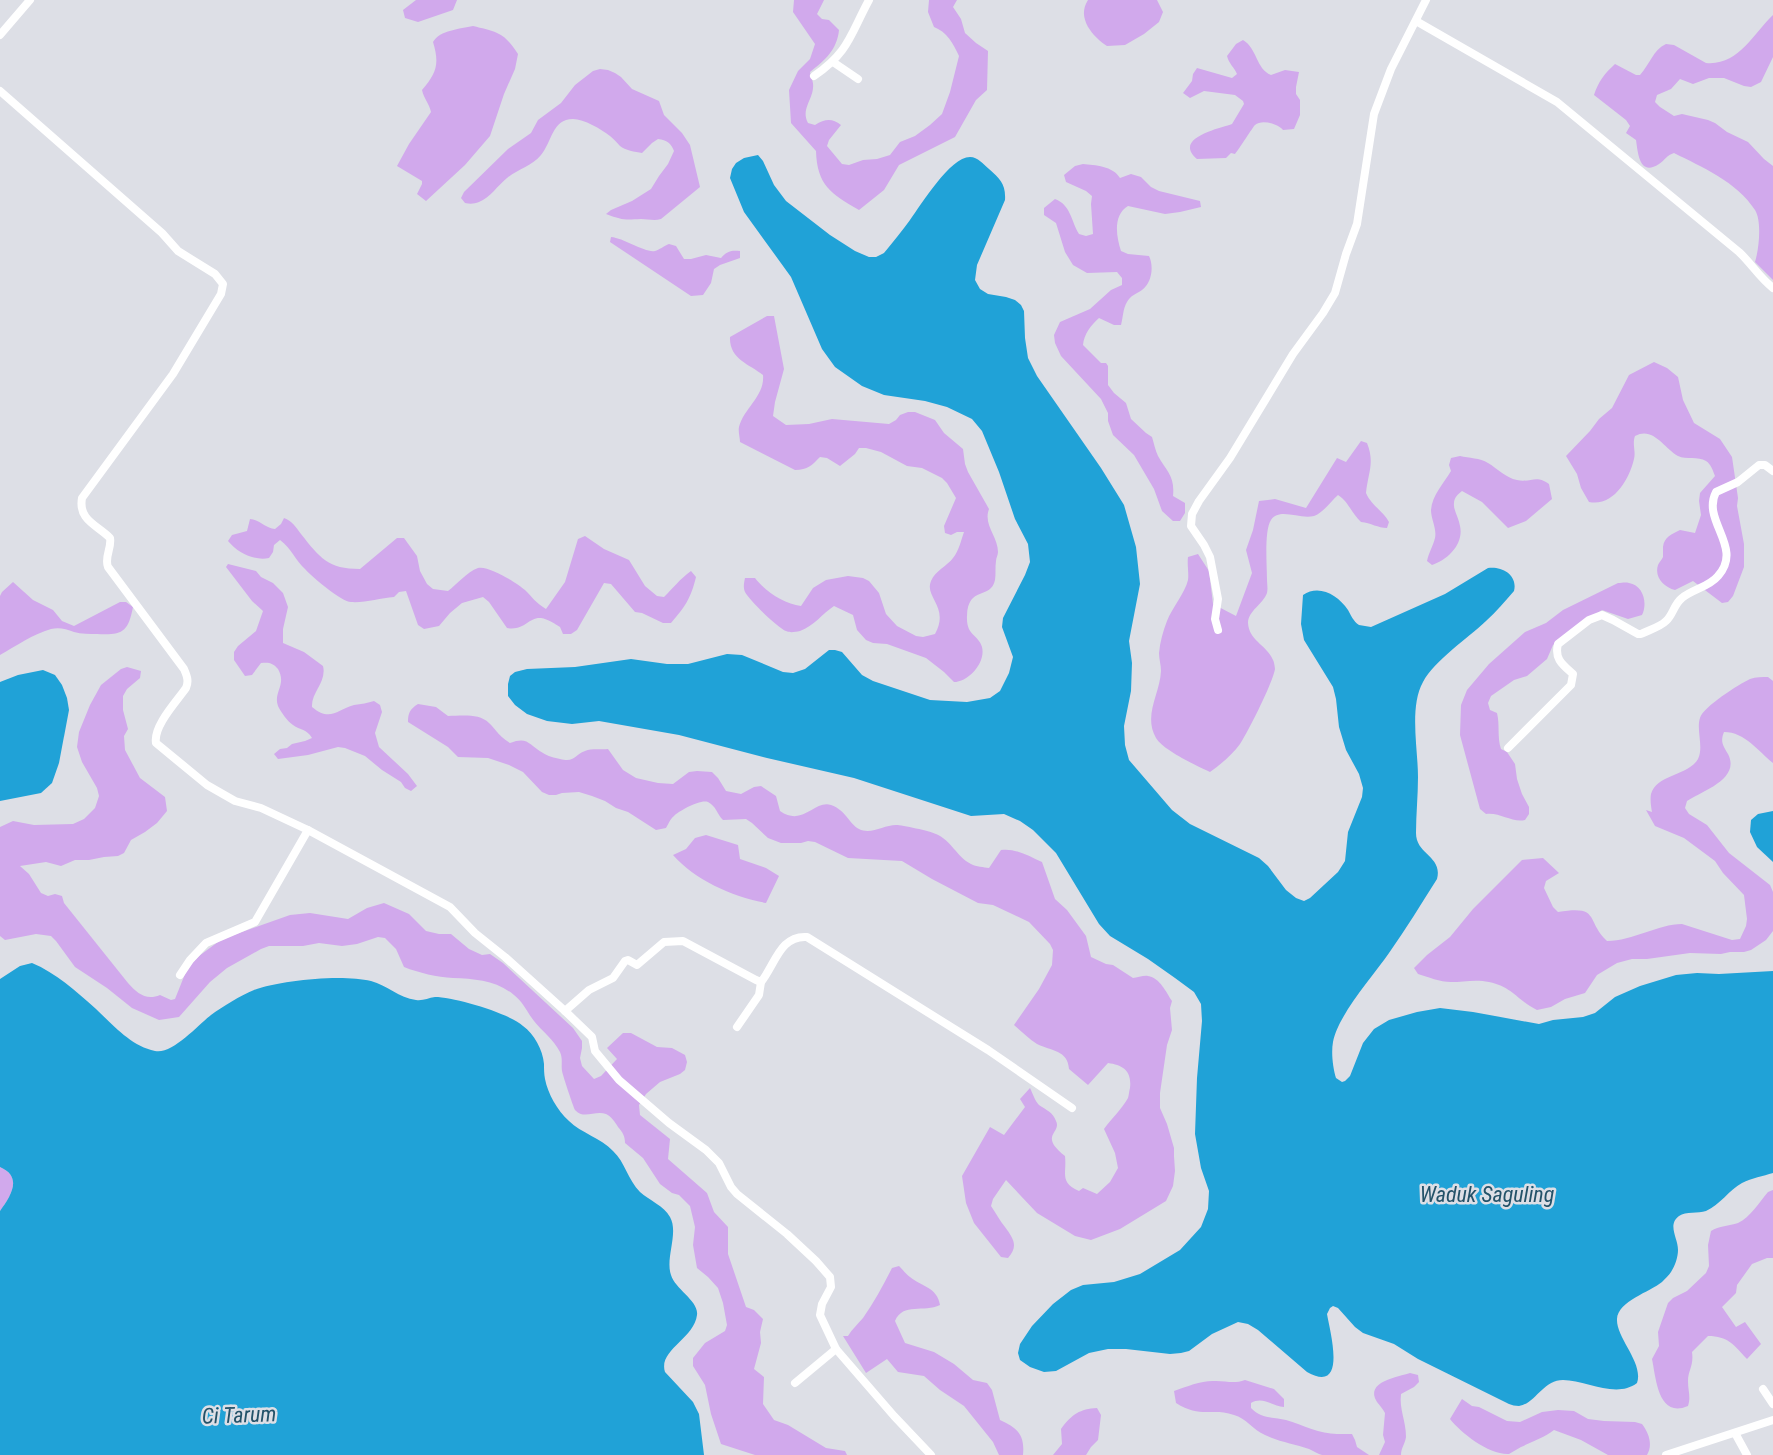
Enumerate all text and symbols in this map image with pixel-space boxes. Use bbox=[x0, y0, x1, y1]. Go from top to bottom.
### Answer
water label: Waduk Saguling bbox=[1420, 1182, 1555, 1207]
water label: Ci Tarum bbox=[201, 1401, 277, 1429]

